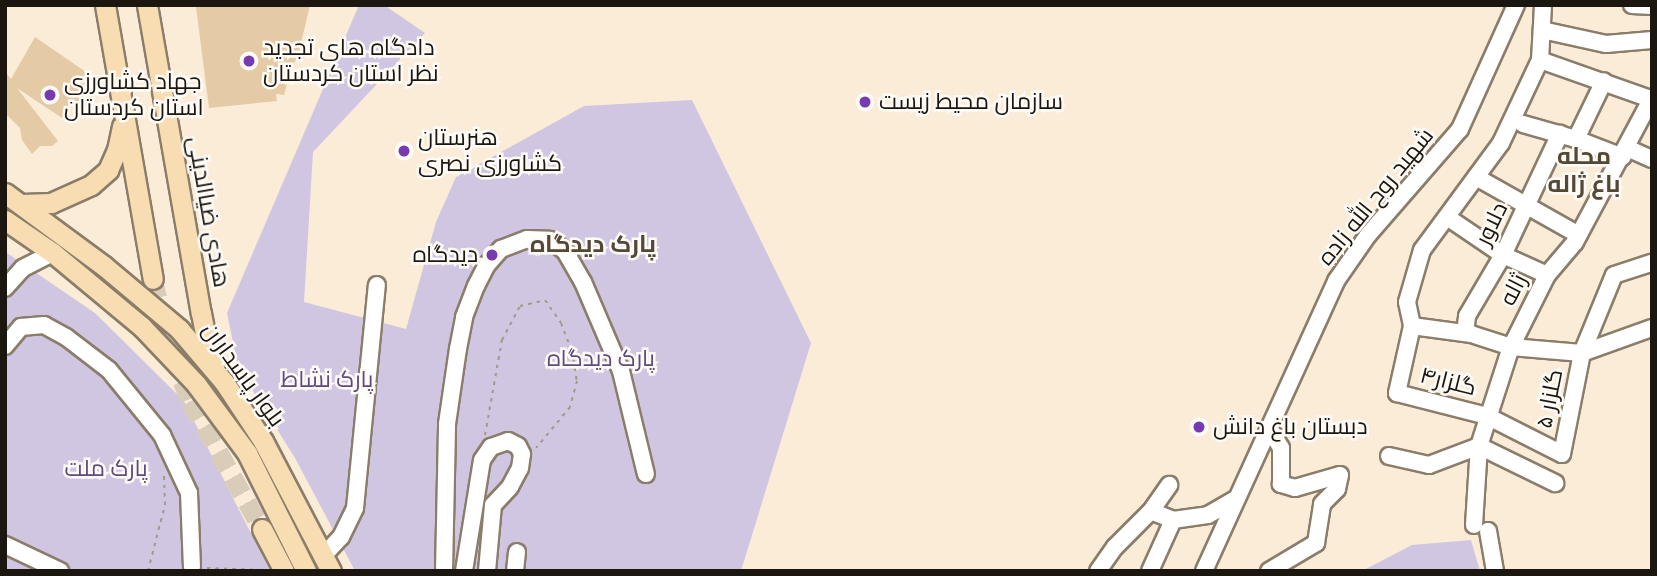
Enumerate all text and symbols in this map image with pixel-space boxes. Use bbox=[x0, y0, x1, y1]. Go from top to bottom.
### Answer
place label: دادگاه های تجدید نظر استان کردستان bbox=[263, 34, 439, 88]
marker: دادگاه های تجدید نظر استان کردستان bbox=[241, 53, 257, 69]
place label: جهاد کشاورزی استان کردستان bbox=[64, 68, 204, 122]
marker: جهاد کشاورزی استان کردستان bbox=[42, 87, 58, 103]
place label: سازمان محیط زیست bbox=[879, 88, 1063, 116]
marker: سازمان محیط زیست bbox=[857, 94, 873, 110]
street label: شهید روح الله زاده bbox=[1312, 123, 1440, 271]
place label: هنرستان کشاورزی نصری bbox=[418, 124, 562, 178]
street label: هادی ضیاالدینی bbox=[181, 134, 235, 290]
marker: هنرستان کشاورزی نصری bbox=[396, 143, 412, 159]
district label: محله باغ ژاله bbox=[1547, 143, 1621, 199]
street label: دلاور bbox=[1470, 198, 1514, 250]
district label: پارک دیدگاه bbox=[530, 231, 656, 259]
place label: دیدگاه bbox=[413, 241, 478, 269]
marker: دیدگاه bbox=[484, 247, 500, 263]
street label: ژاله bbox=[1494, 270, 1534, 310]
street label: بلوار پاسداران bbox=[196, 317, 290, 433]
park label: پارک دیدگاه bbox=[547, 345, 655, 373]
street label: گلزار۴ bbox=[1417, 362, 1479, 402]
park label: پارک نشاط bbox=[281, 366, 373, 394]
street label: گلزار ۵ bbox=[1531, 367, 1569, 431]
place label: دبستان باغ دانش bbox=[1213, 413, 1368, 441]
marker: دبستان باغ دانش bbox=[1191, 419, 1207, 435]
park label: پارک ملت bbox=[64, 455, 148, 483]

